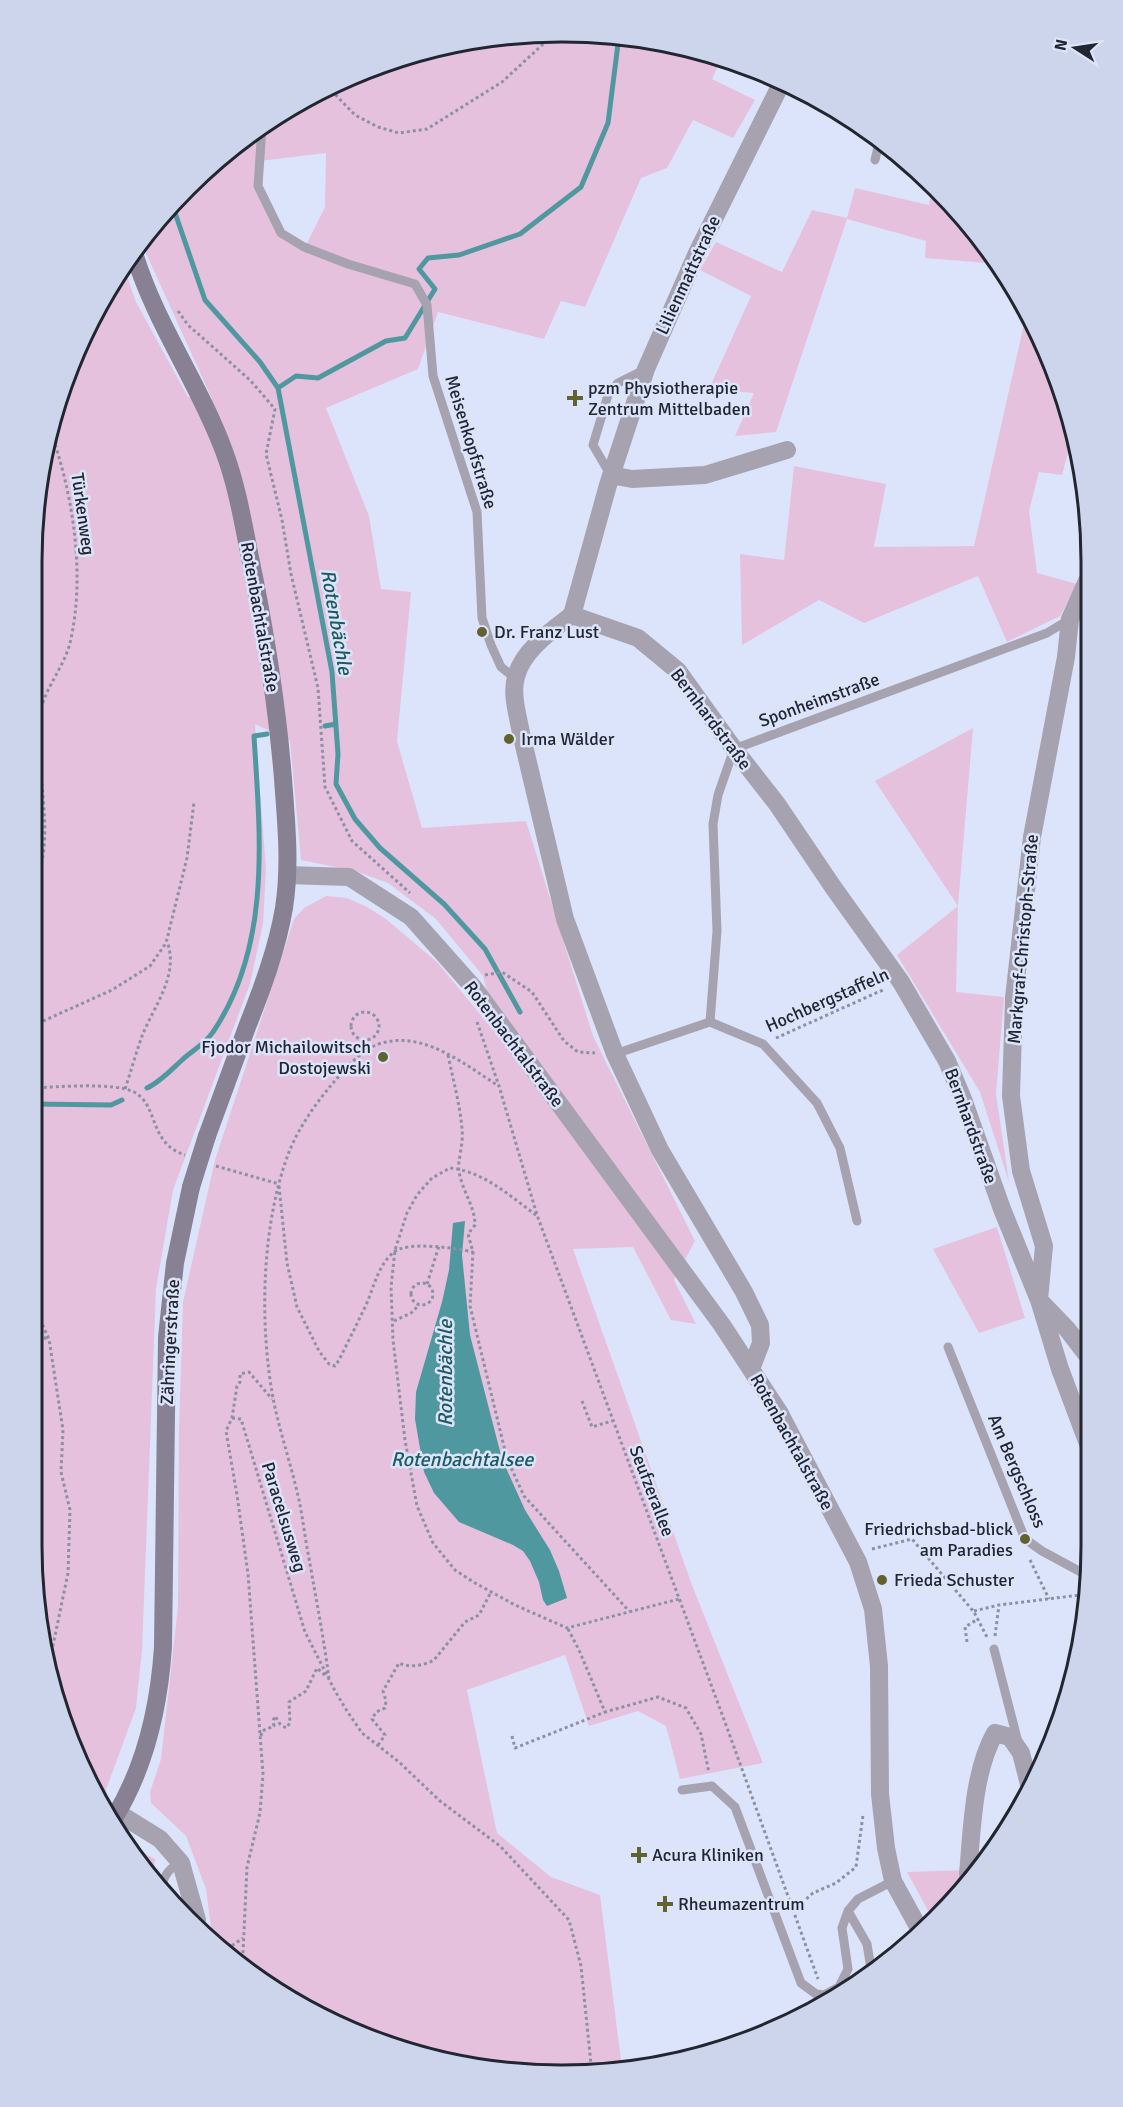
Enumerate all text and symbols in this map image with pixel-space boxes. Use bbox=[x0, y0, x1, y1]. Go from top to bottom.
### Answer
north arrow bbox=[1045, 18, 1105, 78]
text: N bbox=[1050, 38, 1072, 53]
street label: Lilienmattstraße bbox=[651, 212, 725, 338]
street label: Meisenkopfstraße bbox=[440, 372, 502, 512]
place label: pzm Physiotherapie Zentrum Mittelbaden bbox=[588, 377, 751, 420]
marker: pzm Physiotherapie Zentrum Mittelbaden bbox=[566, 389, 584, 407]
street label: Türkenweg bbox=[66, 471, 100, 557]
street label: Rotenbachtalstraße bbox=[236, 540, 284, 694]
water label: Rotenbächle bbox=[315, 568, 358, 678]
place label: Dr. Franz Lust bbox=[494, 621, 599, 643]
marker: Dr. Franz Lust bbox=[475, 625, 489, 639]
street label: Bernhardstraße bbox=[666, 664, 756, 774]
street label: Sponheimstraße bbox=[756, 668, 882, 732]
place label: Irma Wälder bbox=[521, 728, 615, 750]
marker: Irma Wälder bbox=[502, 732, 516, 746]
street label: Markgraf-Christoph-Straße bbox=[1003, 833, 1043, 1045]
street label: Hochbergstaffeln bbox=[762, 963, 892, 1037]
street label: Rotenbachtalstraße bbox=[459, 977, 569, 1111]
place label: Fjodor Michailowitsch Dostojewski bbox=[201, 1036, 371, 1079]
marker: Fjodor Michailowitsch Dostojewski bbox=[376, 1050, 390, 1064]
street label: Bernhardstraße bbox=[940, 1065, 1002, 1187]
street label: Zähringerstraße bbox=[156, 1279, 184, 1405]
water label: Rotenbächle bbox=[433, 1319, 458, 1426]
street label: Rotenbachtalstraße bbox=[745, 1370, 839, 1514]
street label: Am Bergschloss bbox=[983, 1411, 1051, 1531]
street label: Seufzerallee bbox=[625, 1442, 679, 1540]
water label: Rotenbachtalsee bbox=[391, 1447, 534, 1472]
street label: Paracelsusweg bbox=[257, 1459, 311, 1575]
place label: Friedrichsbad-blick am Paradies bbox=[864, 1518, 1013, 1561]
marker: Friedrichsbad-blick am Paradies bbox=[1018, 1532, 1032, 1546]
place label: Frieda Schuster bbox=[894, 1569, 1015, 1591]
marker: Frieda Schuster bbox=[875, 1573, 889, 1587]
place label: Acura Kliniken bbox=[652, 1844, 764, 1866]
marker: Acura Kliniken bbox=[630, 1846, 648, 1864]
place label: Rheumazentrum bbox=[678, 1893, 805, 1915]
marker: Rheumazentrum bbox=[656, 1895, 674, 1913]

